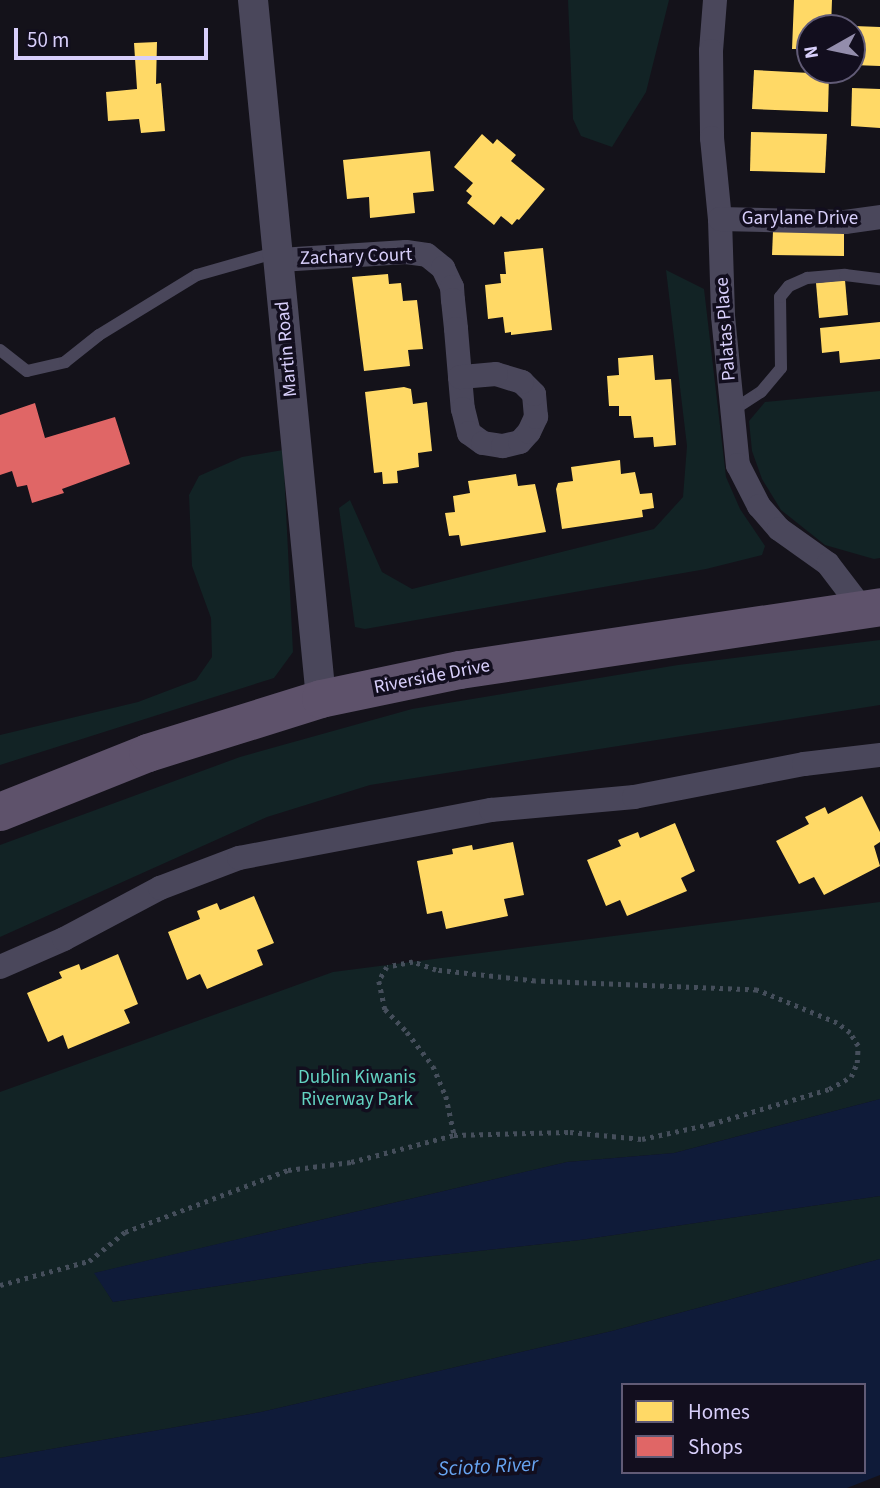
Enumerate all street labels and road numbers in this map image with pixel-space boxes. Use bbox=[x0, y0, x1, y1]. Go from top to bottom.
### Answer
street label: Garylane Drive bbox=[742, 208, 858, 230]
street label: Zachary Court bbox=[299, 244, 413, 270]
street label: Palatas Place bbox=[711, 276, 741, 382]
street label: Martin Road bbox=[271, 300, 303, 398]
street label: Riverside Drive bbox=[372, 655, 492, 699]

